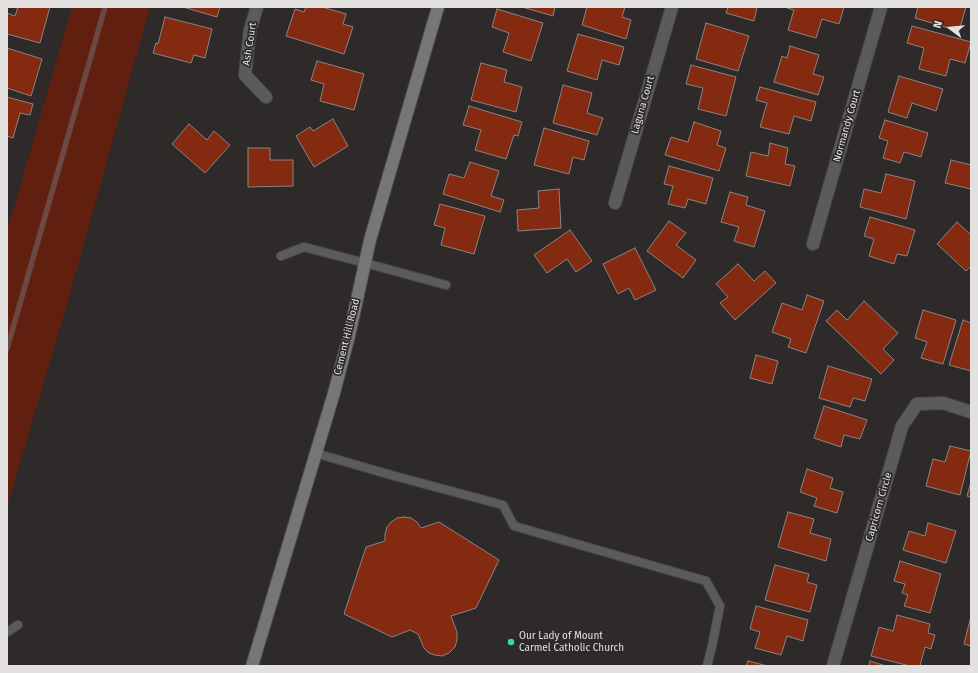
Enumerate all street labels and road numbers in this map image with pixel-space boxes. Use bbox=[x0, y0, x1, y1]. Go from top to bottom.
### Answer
street label: Ash Court bbox=[241, 22, 259, 66]
street label: Laguna Court bbox=[629, 75, 657, 135]
street label: Normandy Court bbox=[831, 89, 863, 163]
street label: Cement Hill Road bbox=[332, 298, 362, 376]
street label: Capricorn Circle bbox=[863, 471, 895, 543]

